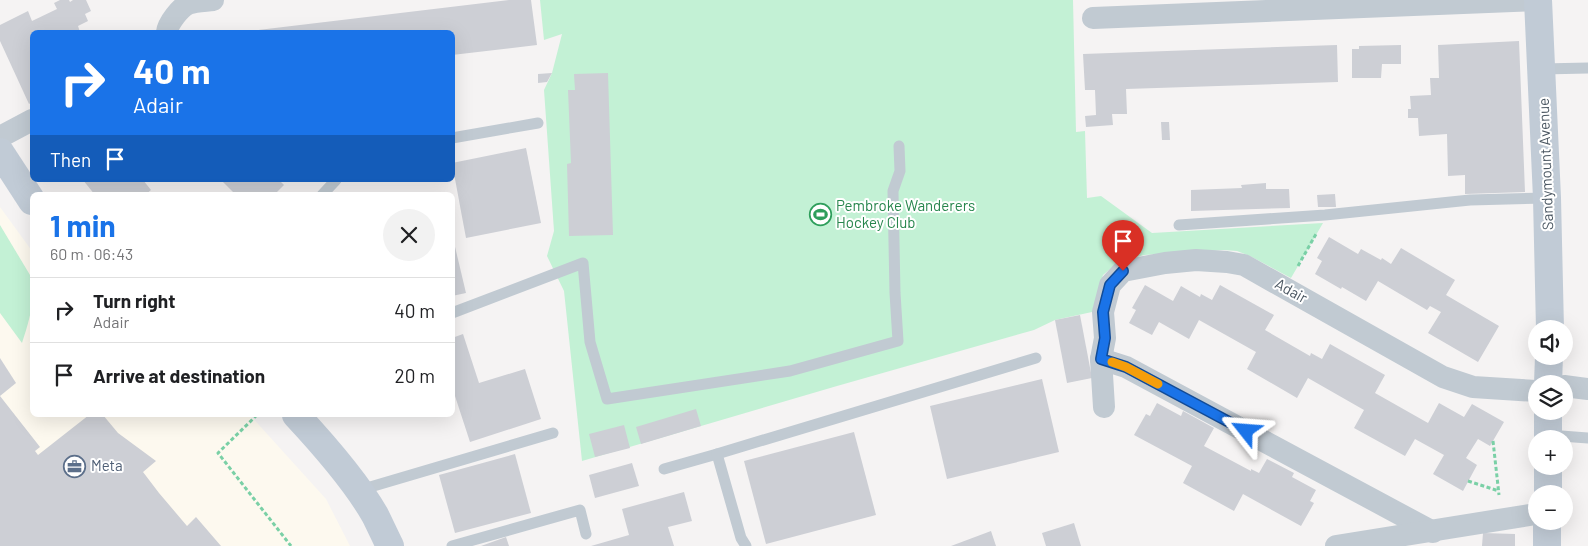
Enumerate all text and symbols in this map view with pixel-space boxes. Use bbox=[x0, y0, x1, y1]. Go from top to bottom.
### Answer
text: 40 m bbox=[133, 49, 210, 91]
icon: right bbox=[50, 50, 115, 115]
text: Adair bbox=[133, 91, 183, 117]
street label: Sandymount Avenue bbox=[1534, 98, 1556, 230]
icon: arrive bbox=[101, 145, 129, 173]
text: Then bbox=[50, 148, 91, 171]
place label: Pembroke Wanderers Hockey Club bbox=[836, 196, 975, 231]
sports icon: Pembroke Wanderers Hockey Club bbox=[808, 203, 832, 227]
text: 1 min bbox=[50, 207, 116, 243]
button: close bbox=[383, 209, 435, 261]
pin bbox=[1102, 220, 1144, 271]
icon: arrive bbox=[1109, 227, 1137, 255]
text: 60 m · 06:43 bbox=[50, 244, 133, 263]
street label: Adair bbox=[1272, 274, 1311, 307]
text: Turn right bbox=[93, 289, 175, 312]
icon: right bbox=[50, 296, 78, 324]
text: 40 m bbox=[394, 299, 435, 322]
text: Adair bbox=[93, 312, 129, 331]
map controls bbox=[1528, 320, 1573, 530]
button: sound bbox=[1528, 320, 1573, 365]
icon: arrive bbox=[50, 361, 78, 389]
text: Arrive at destination bbox=[93, 364, 265, 387]
text: 20 m bbox=[395, 364, 435, 387]
button: layers bbox=[1528, 375, 1573, 420]
position arrow bbox=[1219, 404, 1271, 456]
button: + bbox=[1528, 430, 1573, 475]
office icon: Meta bbox=[63, 454, 87, 478]
place label: Meta bbox=[91, 456, 123, 474]
button: − bbox=[1528, 485, 1573, 530]

